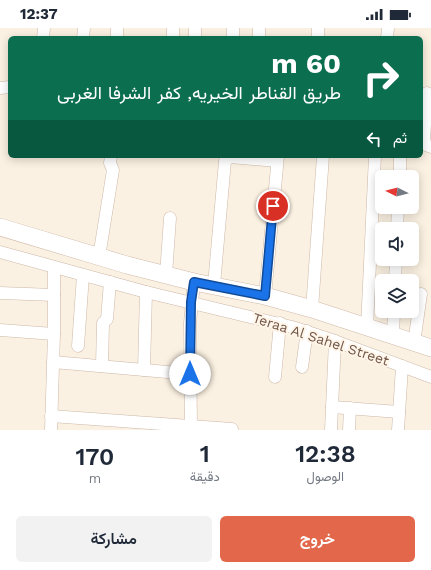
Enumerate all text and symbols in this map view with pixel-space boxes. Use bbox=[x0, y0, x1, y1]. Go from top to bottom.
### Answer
text: 12:37 bbox=[20, 5, 58, 23]
text: 60 m bbox=[271, 47, 341, 80]
icon: right bbox=[355, 52, 407, 104]
text: طريق القناطر الخيريه, كفر الشرفا الغربى bbox=[57, 82, 341, 103]
icon: left bbox=[363, 128, 385, 150]
text: ثم bbox=[393, 129, 407, 147]
north arrow bbox=[375, 170, 419, 214]
map controls bbox=[375, 170, 419, 318]
pin bbox=[256, 189, 290, 223]
icon: arrive bbox=[262, 195, 284, 217]
button: sound bbox=[375, 222, 419, 266]
button: layers bbox=[375, 274, 419, 318]
street label: Teraa Al Sahel Street bbox=[251, 309, 391, 369]
position arrow bbox=[169, 353, 211, 395]
text: 1 bbox=[200, 440, 210, 468]
text: 12:38 bbox=[295, 440, 356, 468]
text: 170 bbox=[75, 443, 114, 471]
text: دقيقة bbox=[190, 469, 220, 484]
text: الوصول bbox=[307, 469, 344, 484]
text: m bbox=[89, 471, 101, 486]
button: مشاركة bbox=[16, 516, 212, 562]
button: خروج bbox=[220, 516, 415, 562]

